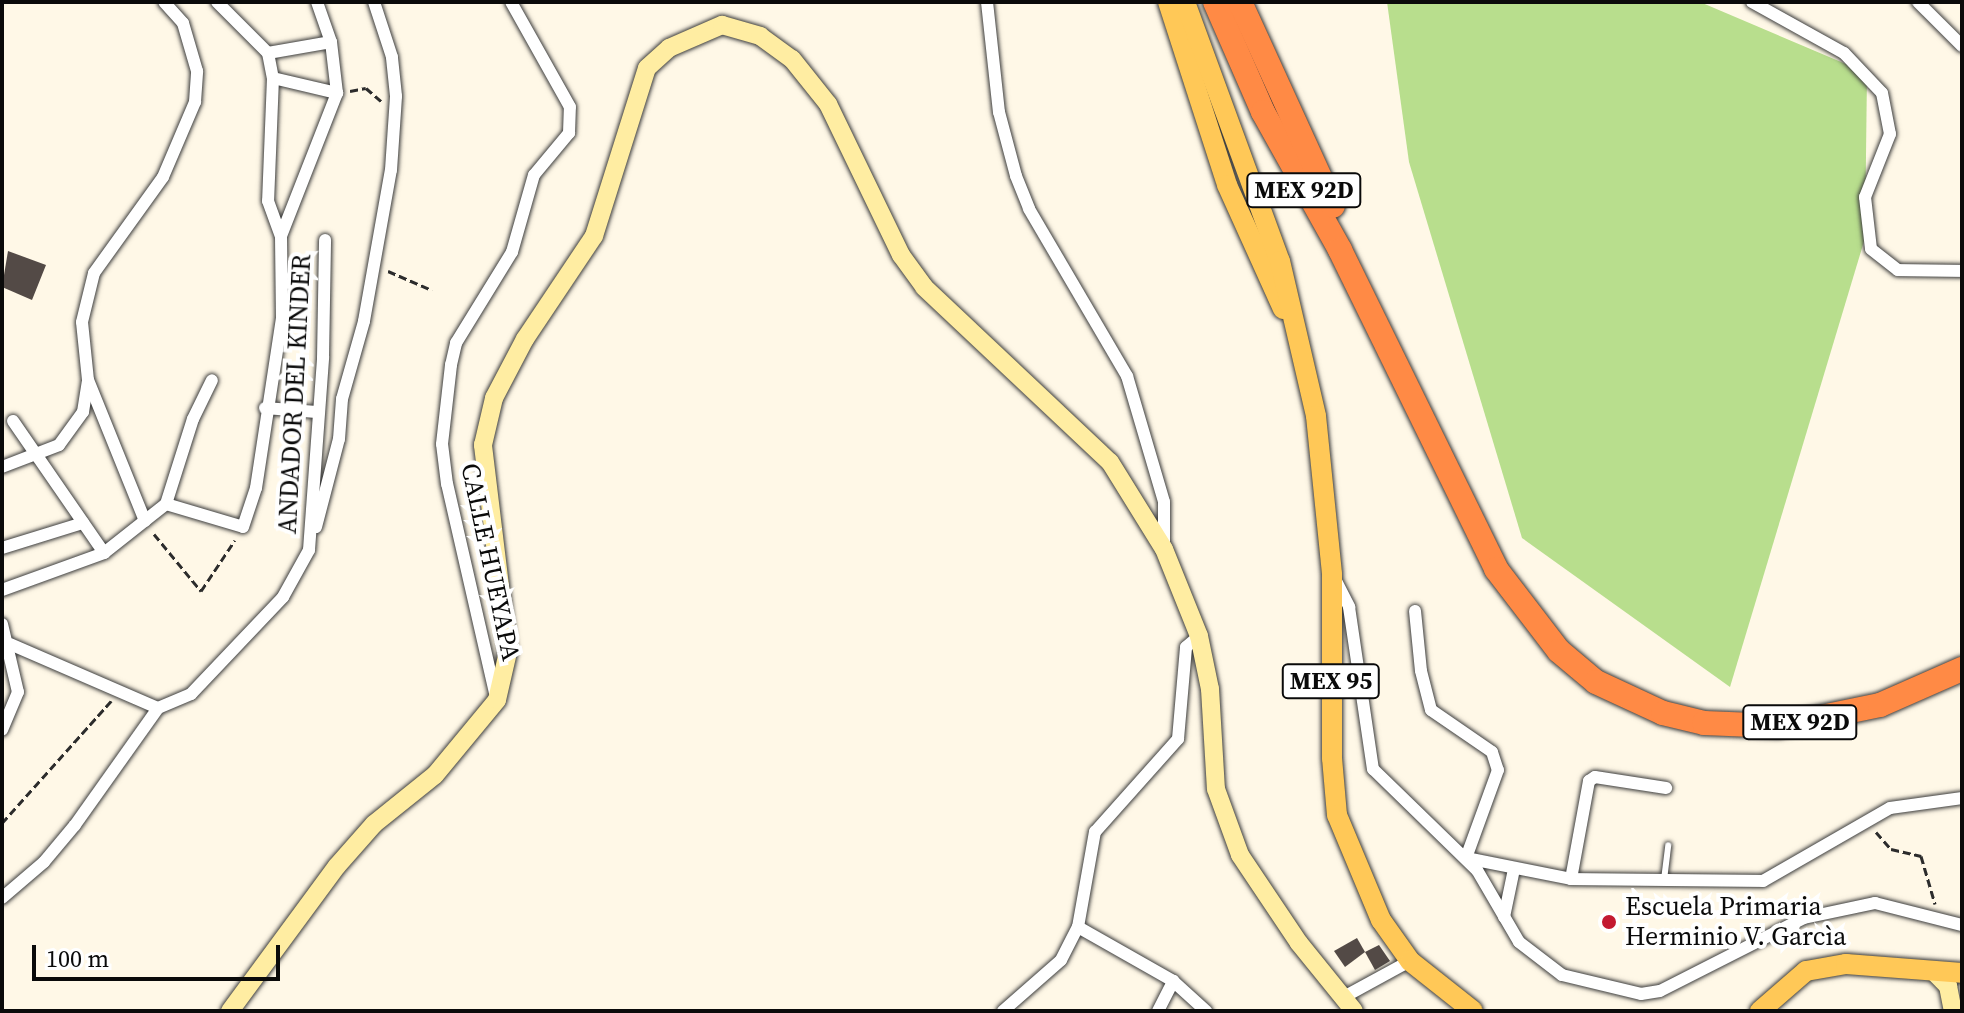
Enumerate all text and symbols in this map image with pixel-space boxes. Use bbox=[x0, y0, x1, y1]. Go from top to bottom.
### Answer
road number: MEX 92D bbox=[1246, 170, 1362, 210]
street label: ANDADOR DEL KINDER bbox=[272, 253, 318, 535]
street label: CALLE HUEYAPA bbox=[454, 460, 526, 664]
road number: MEX 95 bbox=[1281, 661, 1381, 701]
road number: MEX 92D bbox=[1742, 702, 1858, 742]
place label: Escuela Primaria Herminio V. Garcìa bbox=[1625, 891, 1847, 952]
marker: Escuela Primaria Herminio V. Garcìa bbox=[1600, 913, 1618, 931]
scale bar bbox=[36, 929, 284, 979]
text: 100 m bbox=[46, 942, 109, 975]

